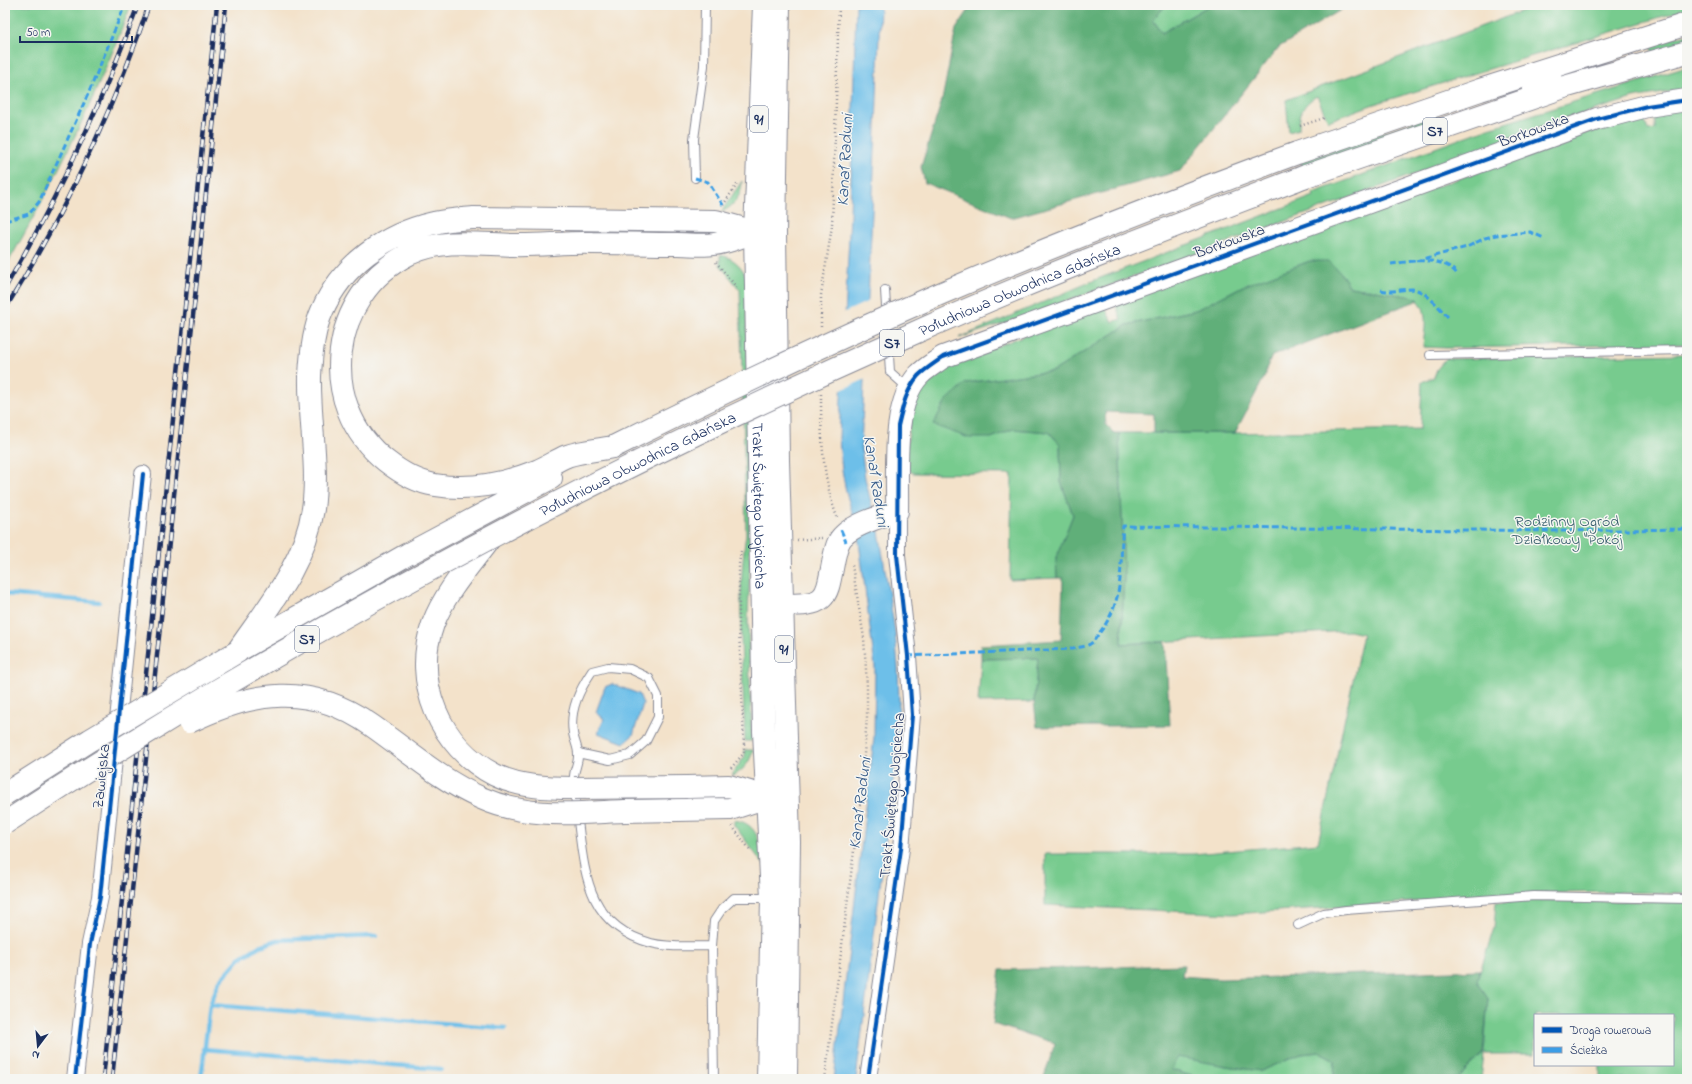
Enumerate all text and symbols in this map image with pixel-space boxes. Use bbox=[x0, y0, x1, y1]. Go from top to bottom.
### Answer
scale bar bbox=[20, 18, 132, 44]
text: 50 m bbox=[26, 24, 50, 42]
road number: 91 bbox=[750, 106, 768, 132]
street label: Borkowska bbox=[1494, 107, 1572, 155]
water label: Kanał Raduni bbox=[831, 111, 860, 207]
road number: S7 bbox=[1423, 118, 1447, 144]
street label: Borkowska bbox=[1190, 218, 1268, 266]
street label: Południowa Obwodnica Gdańska bbox=[915, 238, 1125, 343]
road number: S7 bbox=[880, 330, 904, 356]
street label: Południowa Obwodnica Gdańska bbox=[536, 406, 741, 524]
street label: Trakt Świętego Wojciecha bbox=[744, 422, 771, 589]
water label: Kanał Raduni bbox=[856, 434, 895, 531]
park label: Rodzinny Ogród Działkowy "Pokój bbox=[1511, 510, 1623, 552]
road number: S7 bbox=[295, 626, 319, 652]
road number: 91 bbox=[775, 636, 793, 662]
street label: Trakt Świętego Wojciecha bbox=[874, 711, 912, 879]
street label: Zawiejska bbox=[87, 743, 117, 810]
water label: Kanał Raduni bbox=[842, 754, 879, 851]
legend bbox=[1534, 1014, 1674, 1066]
text: Droga rowerowa bbox=[1569, 1022, 1651, 1041]
north arrow bbox=[18, 1026, 58, 1066]
text: Ścieżka bbox=[1570, 1042, 1607, 1060]
text: N bbox=[30, 1046, 41, 1063]

